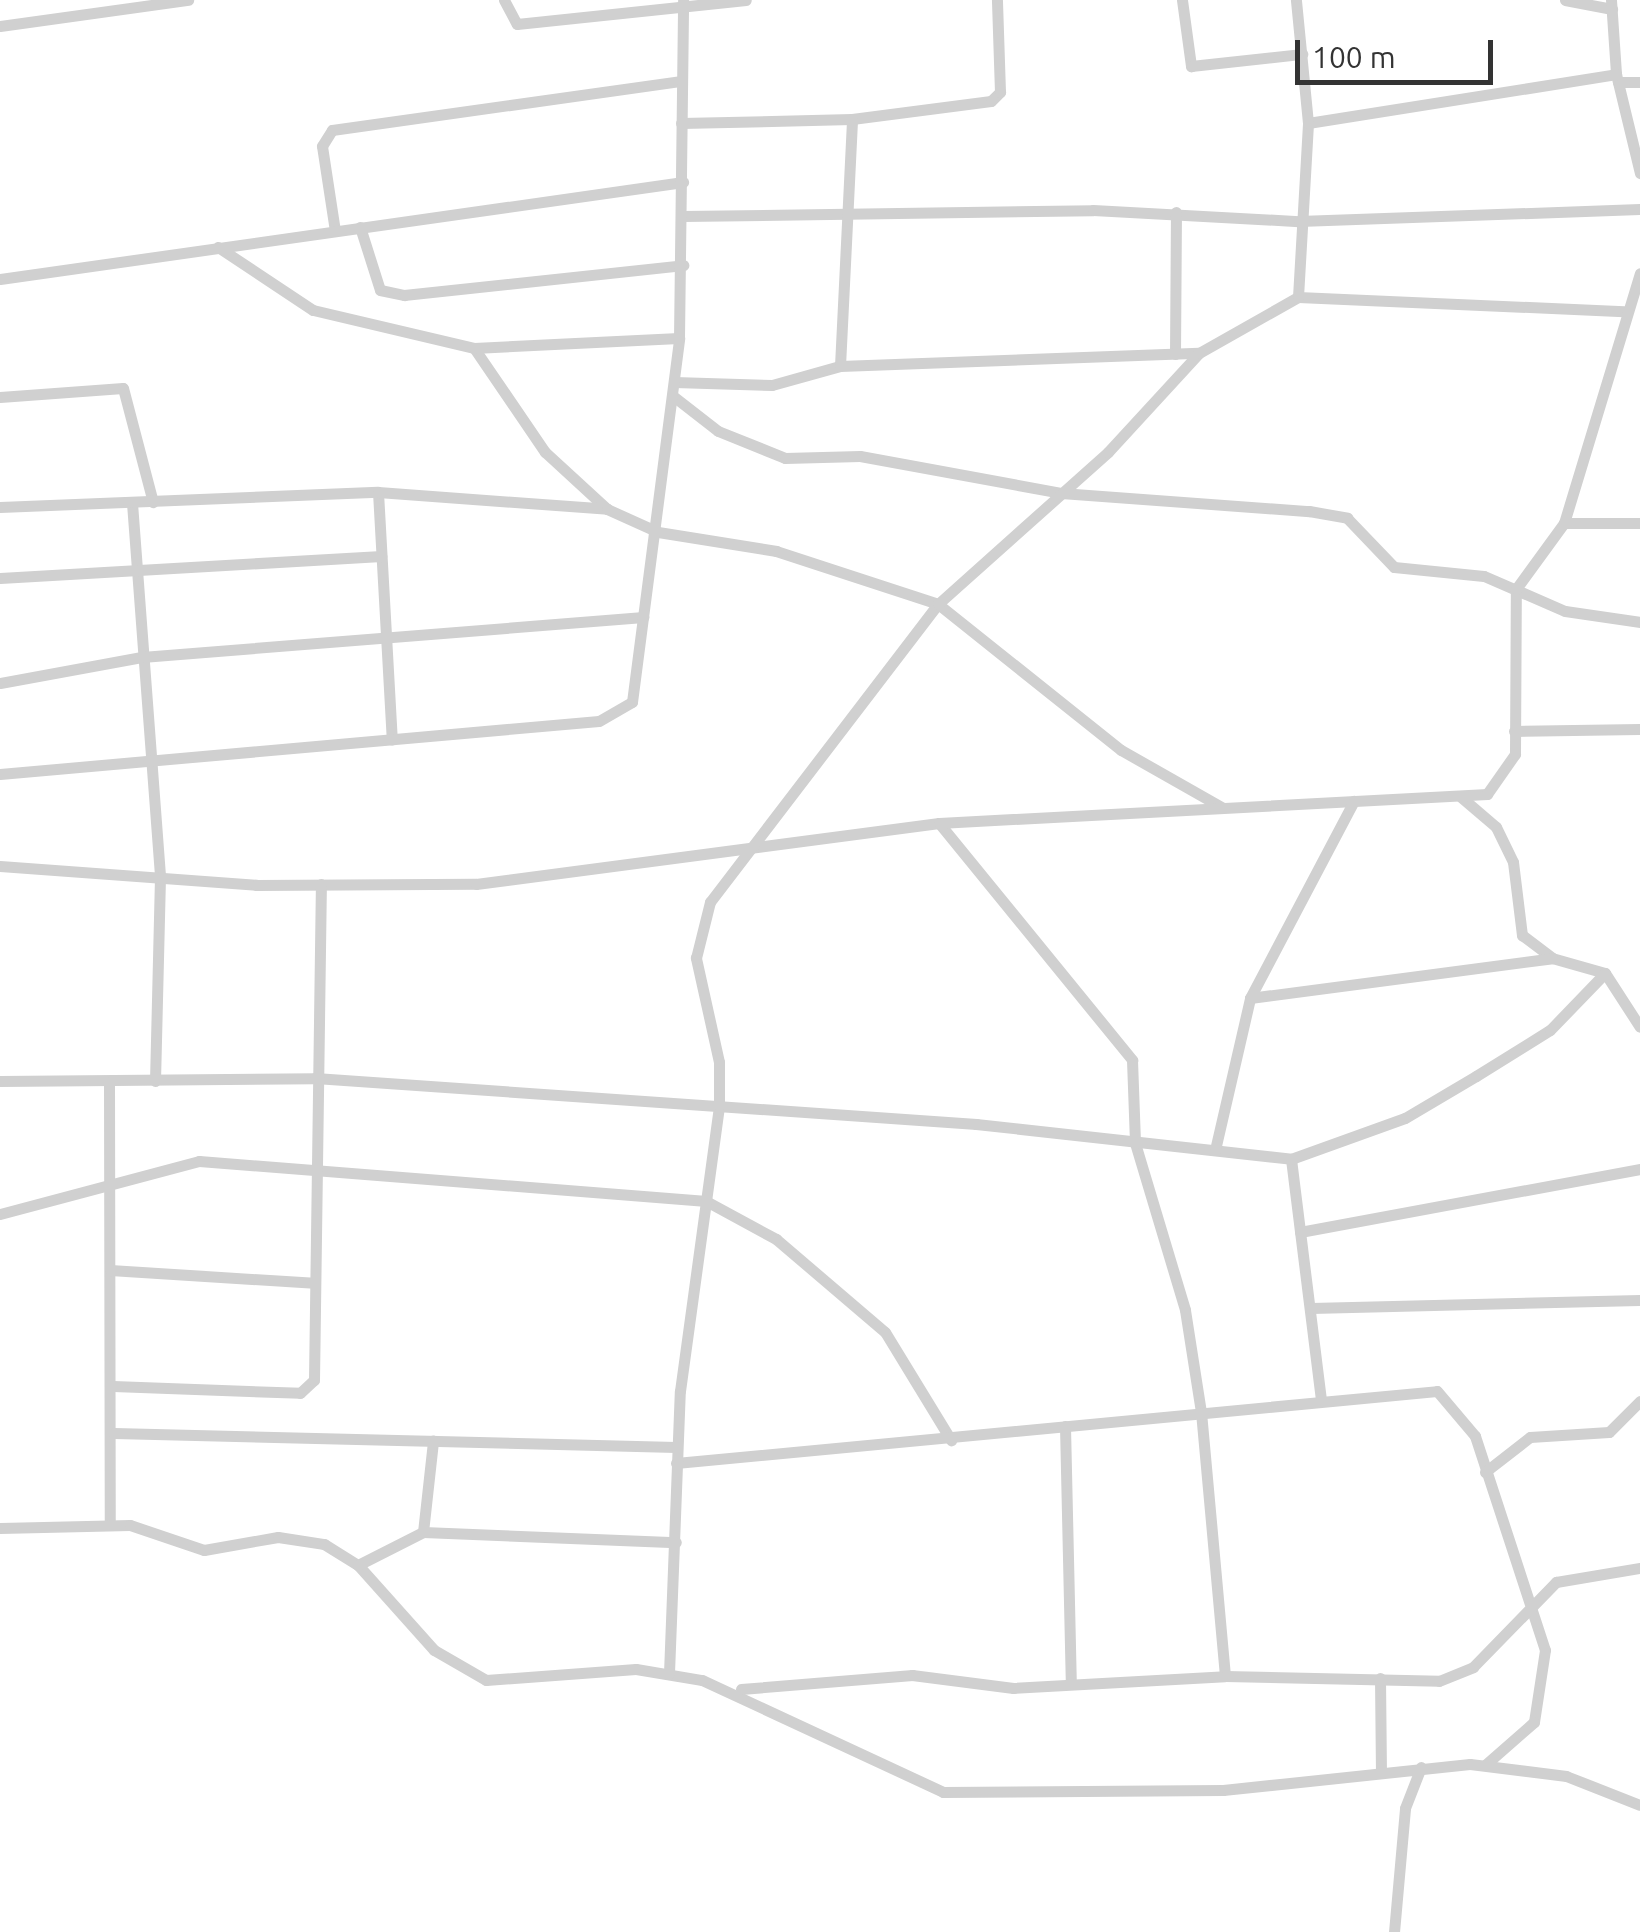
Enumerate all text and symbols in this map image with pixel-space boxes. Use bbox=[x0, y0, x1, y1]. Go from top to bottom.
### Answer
scale bar bbox=[1300, 20, 1498, 82]
text: 100 m bbox=[1312, 40, 1396, 74]

